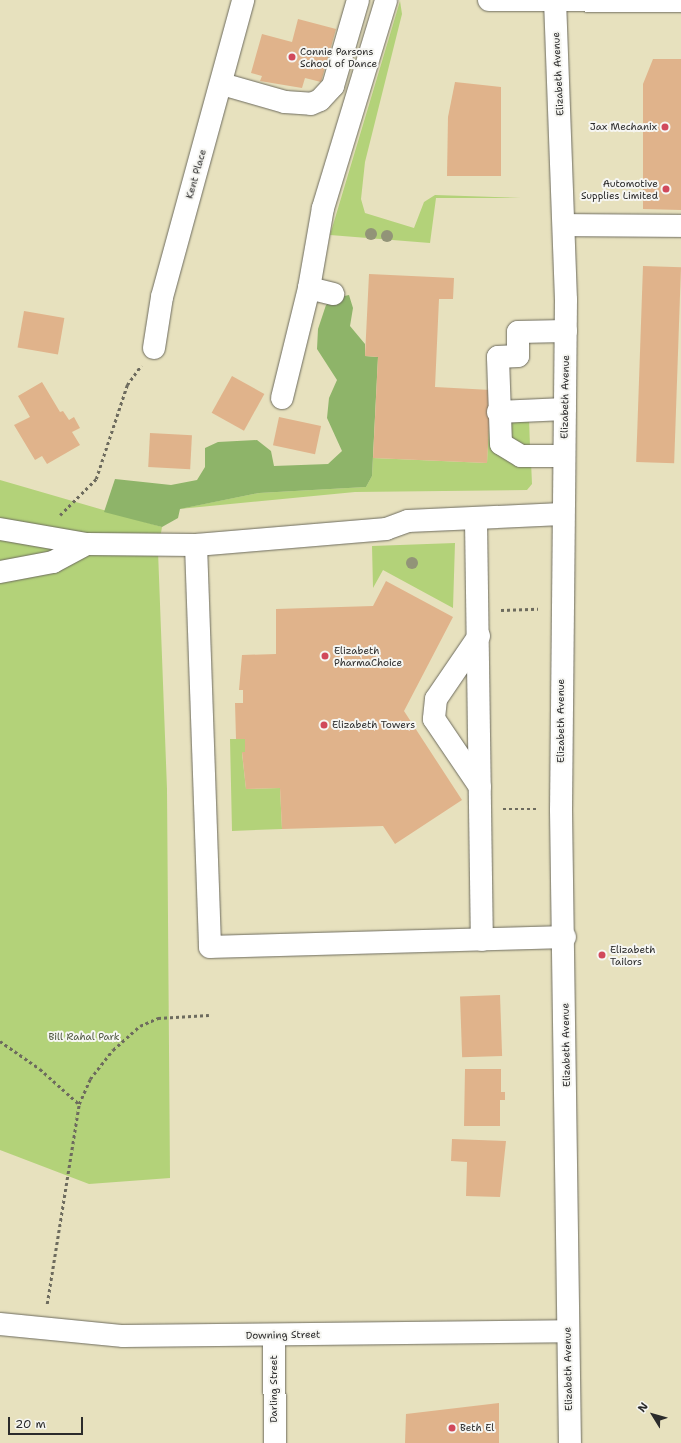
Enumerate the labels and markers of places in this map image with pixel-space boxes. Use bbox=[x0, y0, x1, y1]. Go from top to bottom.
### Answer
place label: Connie Parsons School of Dance bbox=[300, 45, 377, 68]
marker: Connie Parsons School of Dance bbox=[287, 52, 297, 62]
place label: Jax Mechanix bbox=[590, 121, 657, 133]
marker: Jax Mechanix bbox=[660, 122, 670, 132]
place label: Automotive Supplies Limited bbox=[581, 177, 658, 200]
marker: Automotive Supplies Limited bbox=[661, 184, 671, 194]
place label: Elizabeth PharmaChoice bbox=[334, 644, 402, 668]
marker: Elizabeth PharmaChoice bbox=[319, 650, 331, 662]
place label: Elizabeth Towers bbox=[332, 719, 415, 731]
marker: Elizabeth Towers bbox=[319, 720, 329, 730]
place label: Elizabeth Tailors bbox=[610, 943, 655, 966]
marker: Elizabeth Tailors bbox=[597, 950, 607, 960]
place label: Beth El bbox=[460, 1422, 494, 1434]
marker: Beth El bbox=[447, 1423, 457, 1433]

